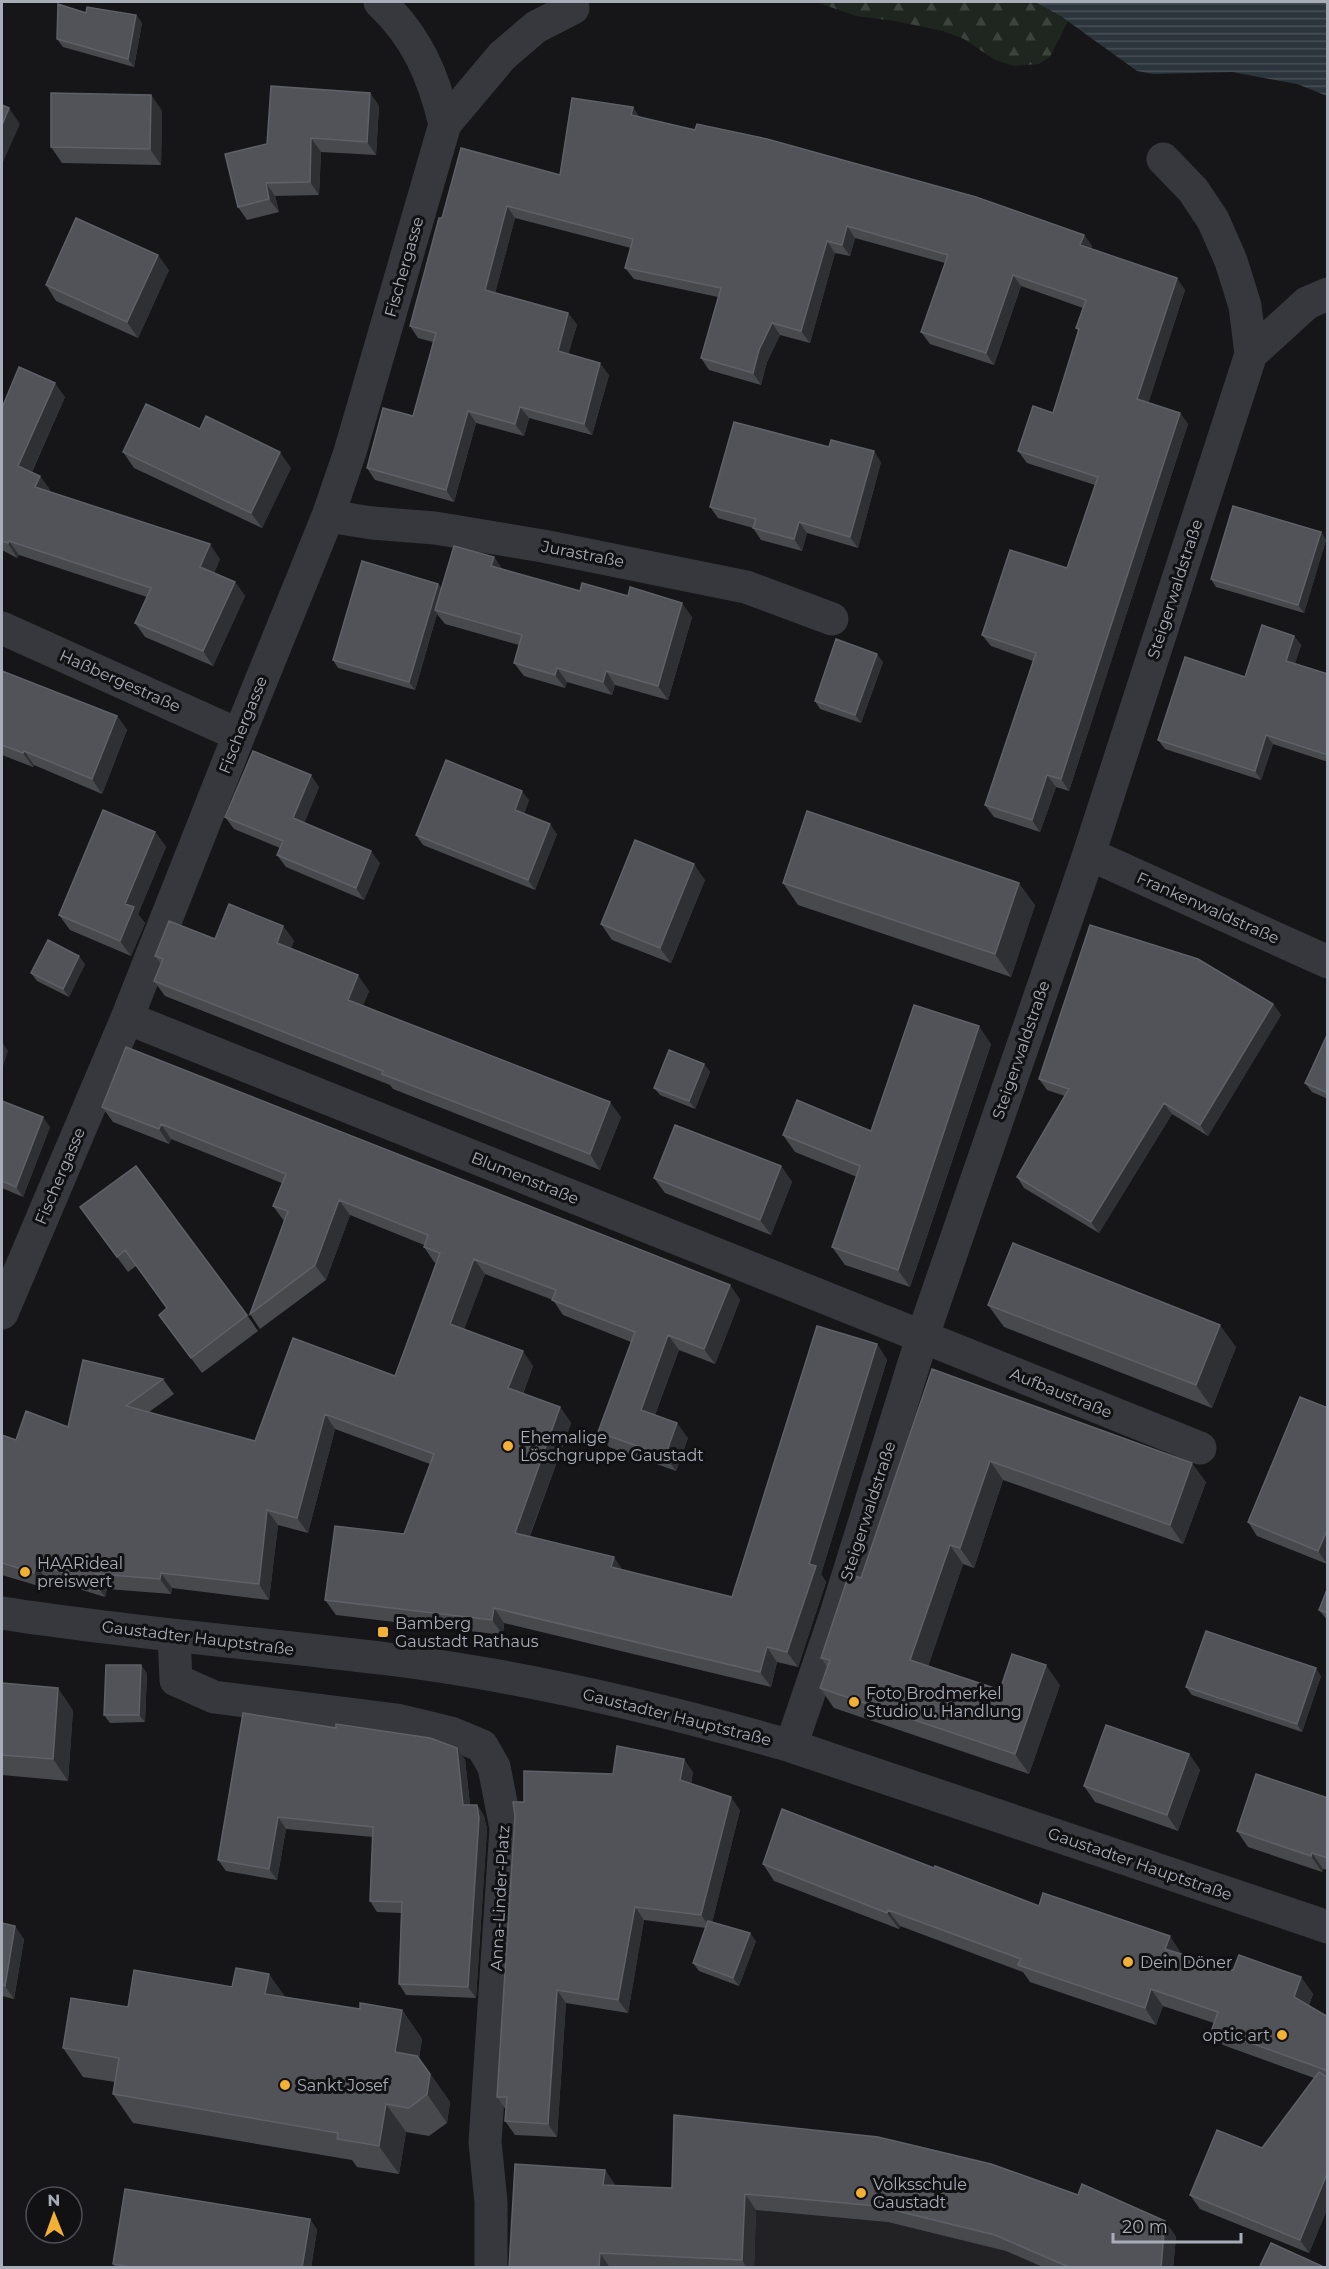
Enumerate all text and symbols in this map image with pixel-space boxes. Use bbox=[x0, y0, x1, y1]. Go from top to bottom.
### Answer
street label: Fischergasse bbox=[381, 215, 427, 319]
street label: Steigerwaldstraße bbox=[1143, 517, 1207, 661]
street label: Jurastraße bbox=[539, 536, 626, 571]
street label: Haßbergestraße bbox=[57, 646, 183, 716]
street label: Fischergasse bbox=[215, 673, 271, 777]
street label: Frankenwaldstraße bbox=[1134, 868, 1282, 948]
street label: Steigerwaldstraße bbox=[988, 978, 1054, 1122]
street label: Fischergasse bbox=[31, 1125, 89, 1227]
street label: Blumenstraße bbox=[468, 1148, 582, 1208]
street label: Aufbaustraße bbox=[1007, 1364, 1115, 1422]
place label: Ehemalige Löschgruppe Gaustadt bbox=[520, 1428, 704, 1465]
marker: Ehemalige Löschgruppe Gaustadt bbox=[501, 1439, 515, 1453]
street label: Steigerwaldstraße bbox=[836, 1439, 900, 1583]
place label: HAARideal preiswert bbox=[37, 1554, 123, 1591]
marker: HAARideal preiswert bbox=[18, 1565, 32, 1579]
place label: Bamberg Gaustadt Rathaus bbox=[395, 1614, 539, 1651]
street label: Gaustadter Hauptstraße bbox=[101, 1617, 295, 1659]
marker: Bamberg Gaustadt Rathaus bbox=[376, 1625, 390, 1639]
street label: Gaustadter Hauptstraße bbox=[581, 1684, 773, 1750]
place label: Foto Brodmerkel Studio u. Handlung bbox=[866, 1684, 1022, 1721]
marker: Foto Brodmerkel Studio u. Handlung bbox=[847, 1695, 861, 1709]
street label: Gaustadter Hauptstraße bbox=[1045, 1824, 1235, 1904]
street label: Anna-Linder-Platz bbox=[487, 1825, 513, 1971]
place label: Dein Döner bbox=[1140, 1953, 1232, 1972]
marker: Dein Döner bbox=[1121, 1955, 1135, 1969]
place label: optic art bbox=[1203, 2026, 1270, 2045]
marker: optic art bbox=[1275, 2028, 1289, 2042]
place label: Sankt Josef bbox=[297, 2076, 389, 2095]
marker: Sankt Josef bbox=[278, 2078, 292, 2092]
place label: Volksschule Gaustadt bbox=[873, 2175, 967, 2212]
north arrow bbox=[24, 2185, 84, 2245]
marker: Volksschule Gaustadt bbox=[854, 2186, 868, 2200]
text: N bbox=[47, 2191, 60, 2210]
scale bar bbox=[1113, 2206, 1240, 2244]
text: 20 m bbox=[1122, 2216, 1168, 2238]

